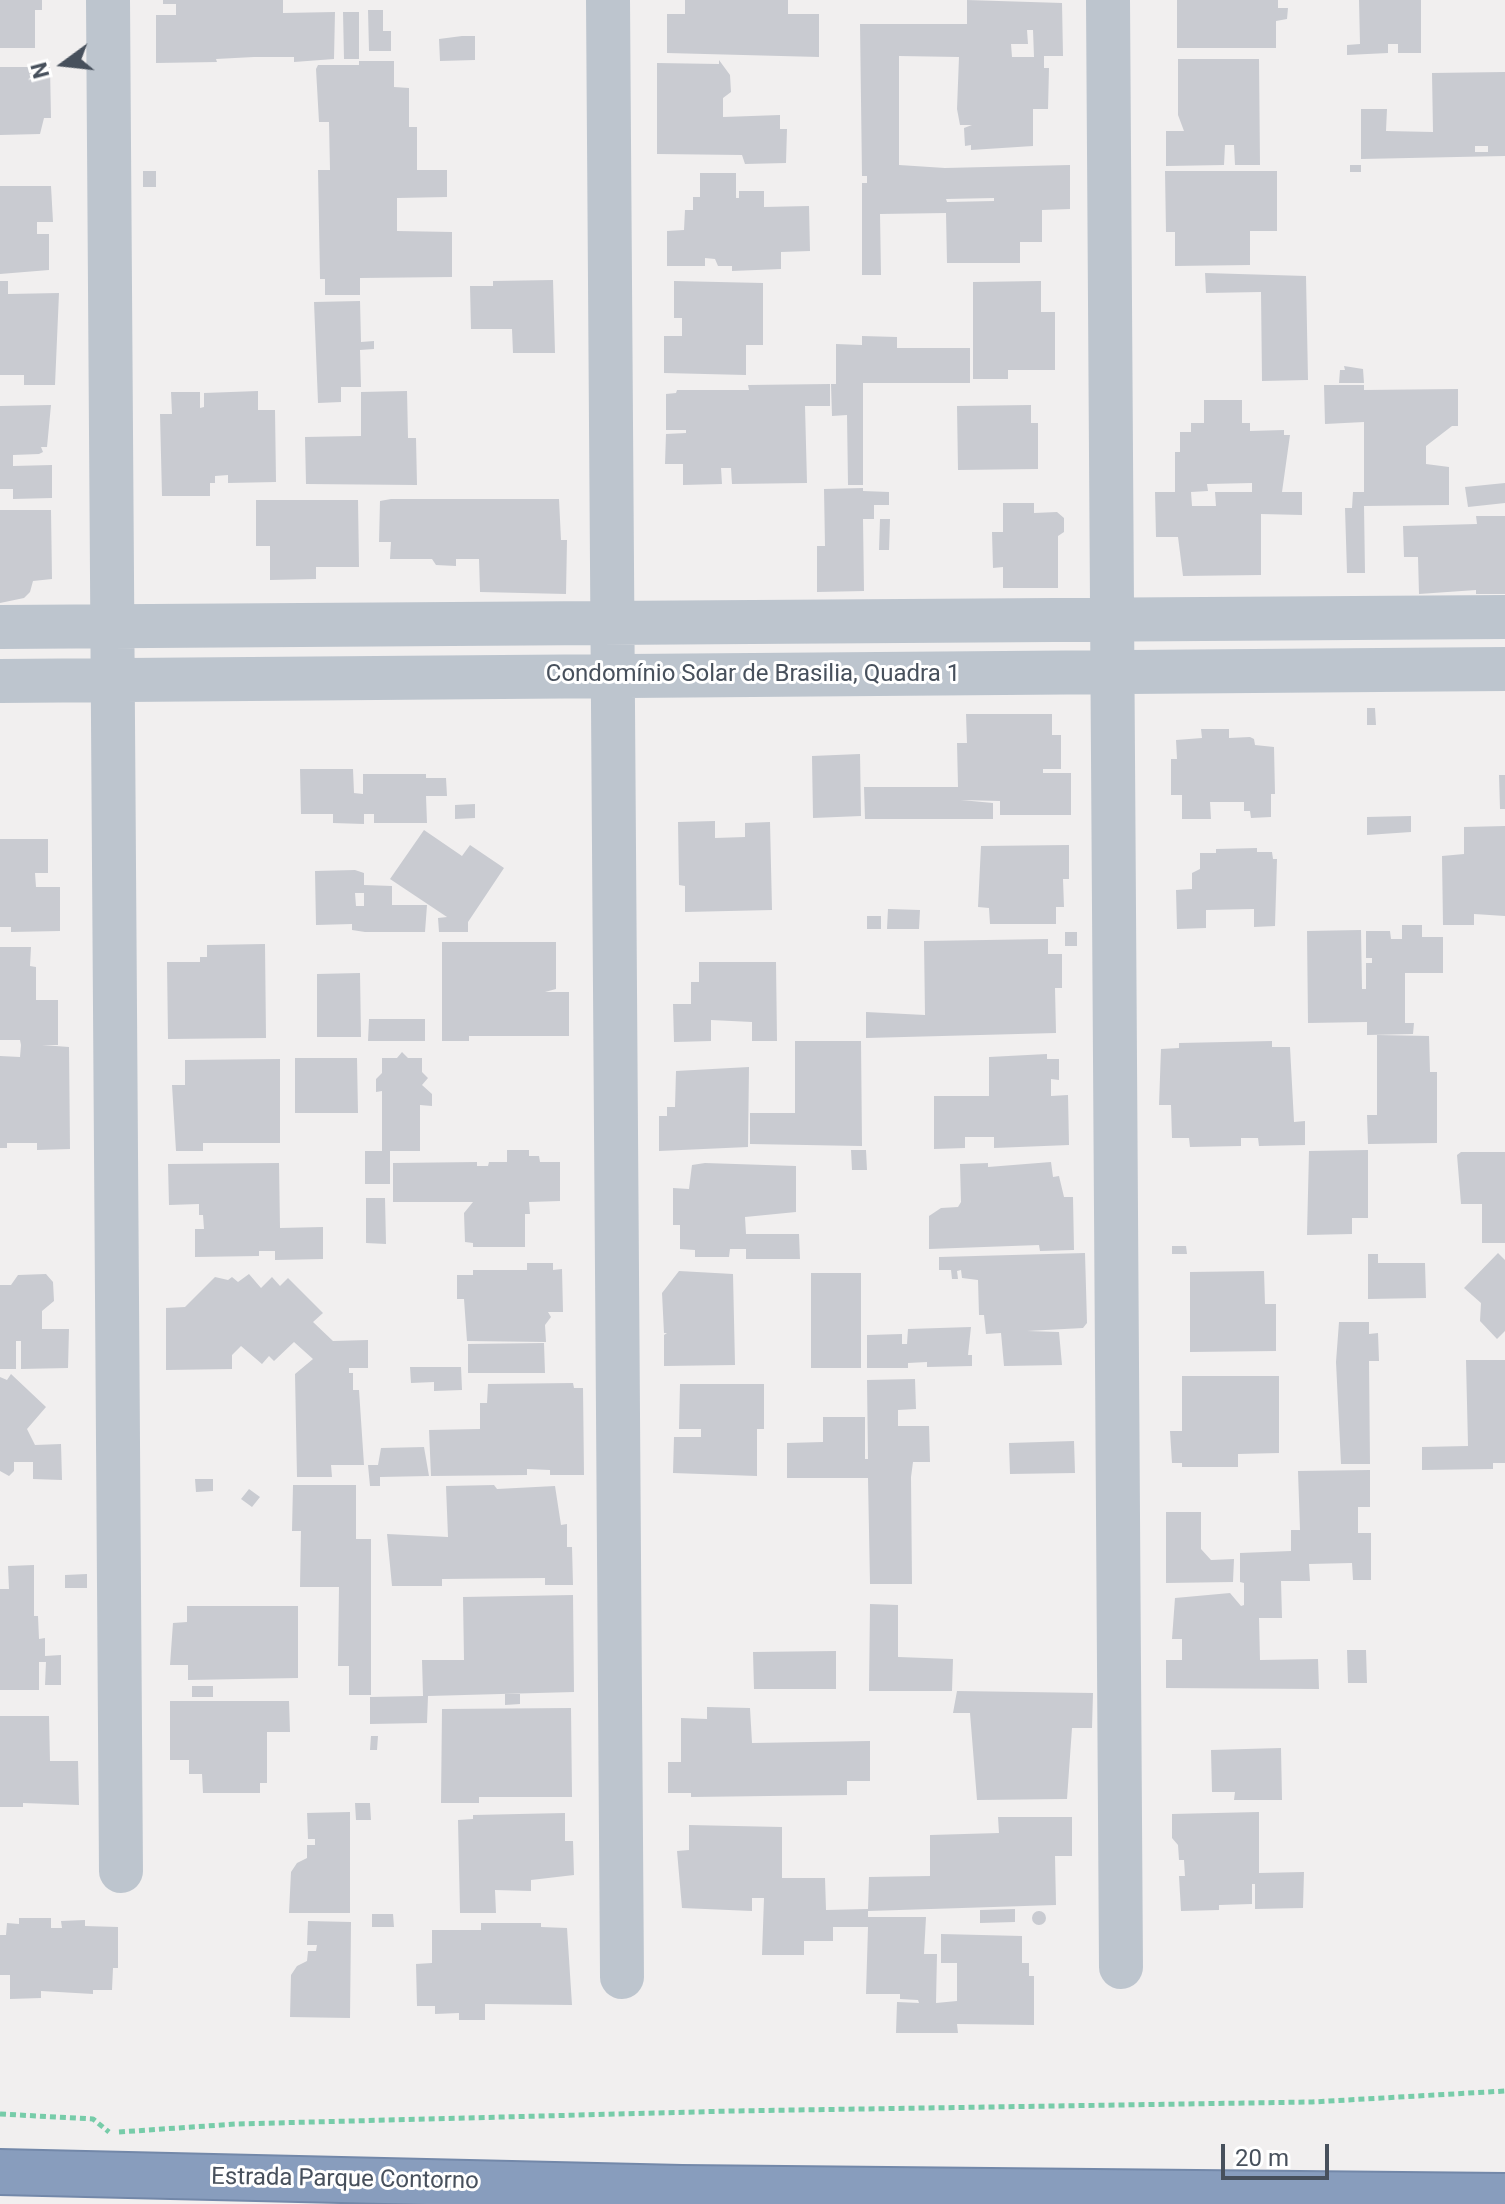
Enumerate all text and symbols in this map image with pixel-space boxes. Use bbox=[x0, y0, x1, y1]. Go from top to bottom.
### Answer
north arrow bbox=[24, 24, 104, 104]
text: N bbox=[26, 60, 54, 81]
street label: Condomínio Solar de Brasilia, Quadra 1 bbox=[546, 661, 960, 689]
scale bar bbox=[1225, 2128, 1333, 2178]
text: 20 m bbox=[1235, 2144, 1289, 2172]
street label: Estrada Parque Contorno bbox=[211, 2163, 479, 2197]

